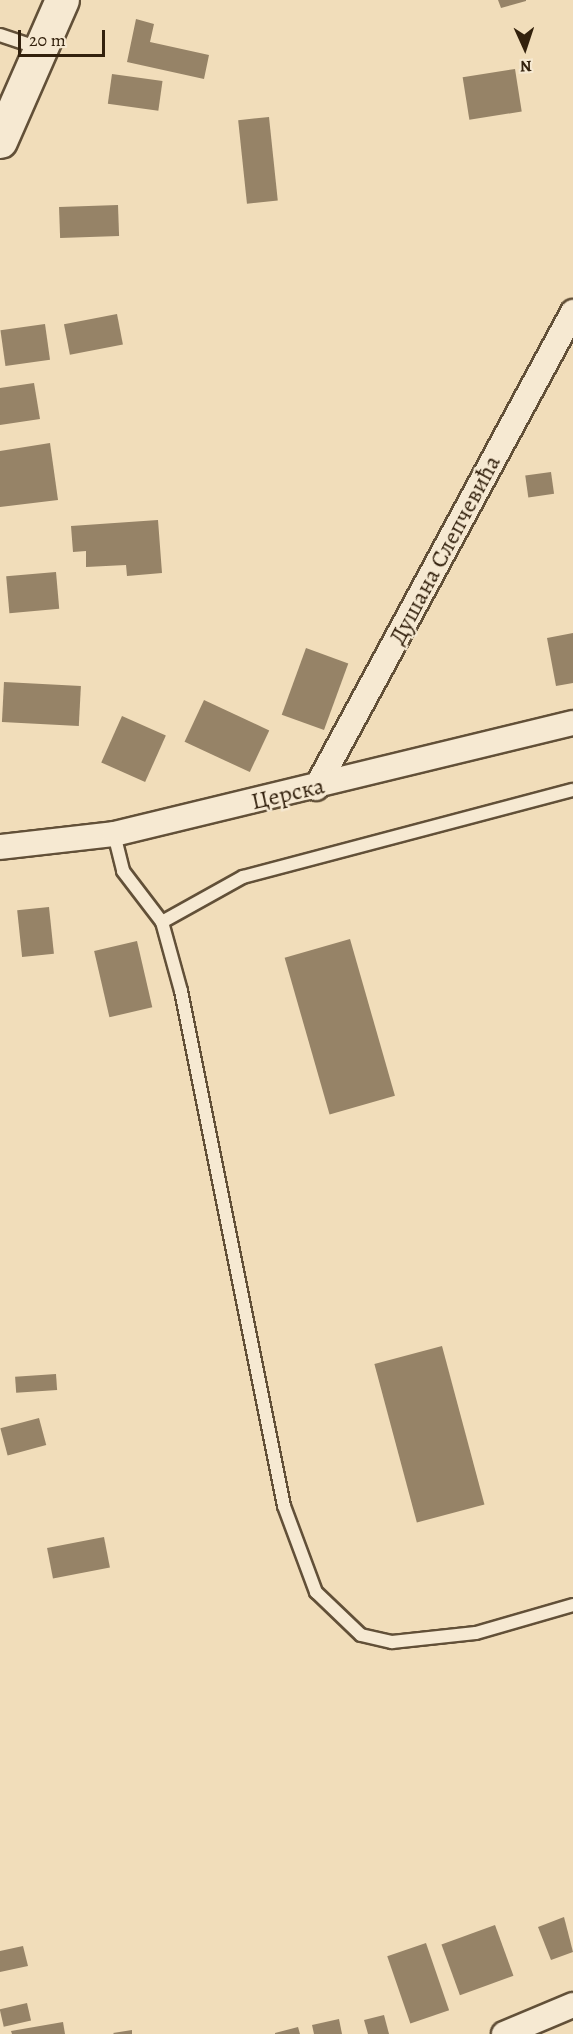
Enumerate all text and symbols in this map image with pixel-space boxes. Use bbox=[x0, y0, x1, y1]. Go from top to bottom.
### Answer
scale bar bbox=[21, 18, 108, 56]
north arrow bbox=[495, 18, 555, 78]
text: 20 m bbox=[29, 28, 66, 52]
text: N bbox=[520, 55, 532, 77]
street label: Душана Слепчевића bbox=[383, 451, 507, 649]
street label: Церска bbox=[249, 772, 327, 816]

